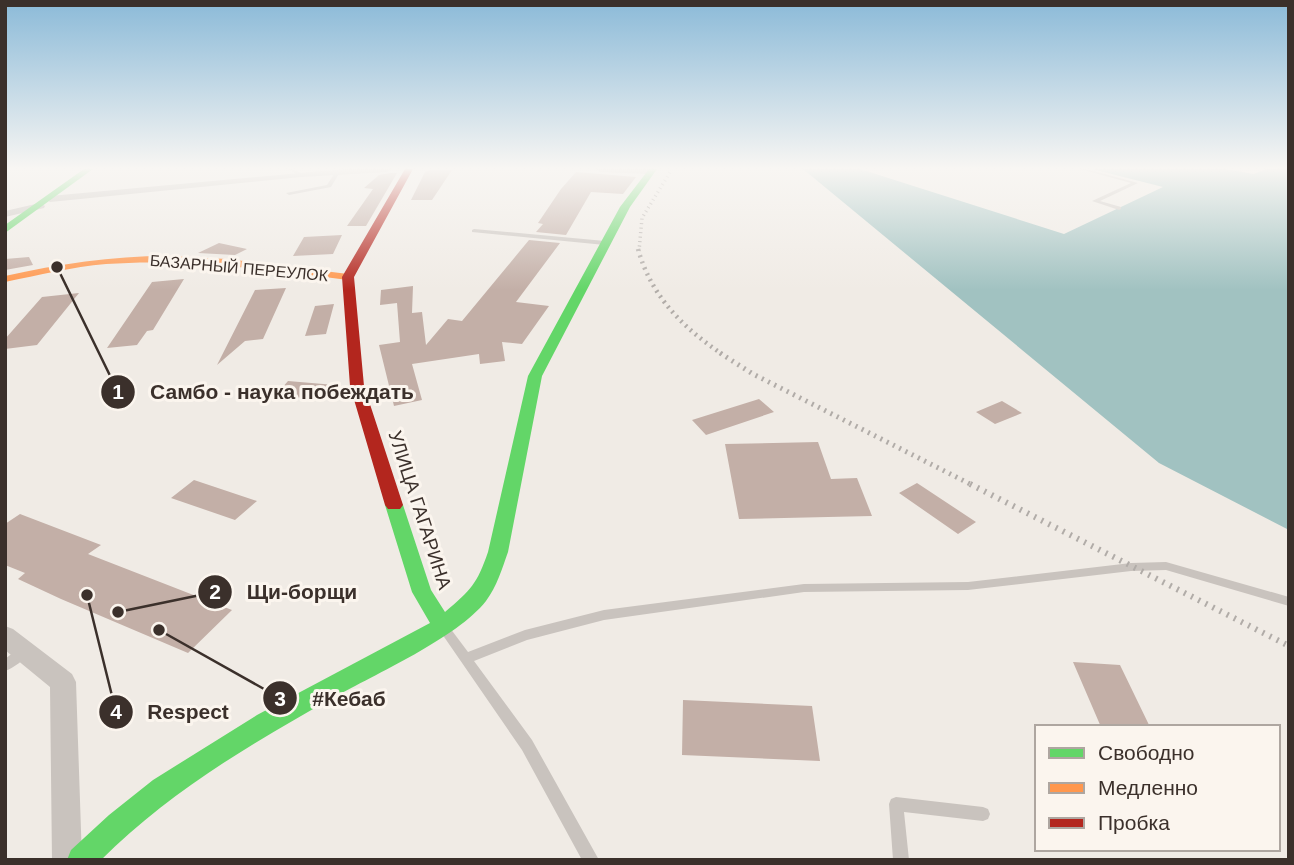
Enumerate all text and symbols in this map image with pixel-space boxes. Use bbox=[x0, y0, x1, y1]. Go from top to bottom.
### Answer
street label: БАЗАРНЫЙ ПЕРЕУЛОК bbox=[149, 251, 330, 284]
callout: Самбо - наука побеждать bbox=[101, 371, 427, 413]
text: 1 bbox=[112, 380, 124, 403]
text: Самбо - наука побеждать bbox=[150, 380, 414, 403]
street label: УЛИЦА ГАГАРИНА bbox=[384, 428, 456, 592]
callout: Щи-борщи bbox=[198, 571, 371, 613]
text: 2 bbox=[209, 580, 221, 603]
text: Щи-борщи bbox=[247, 580, 357, 603]
callout: #Кебаб bbox=[263, 677, 399, 719]
text: 3 bbox=[274, 687, 286, 710]
text: #Кебаб bbox=[312, 687, 386, 710]
callout: Respect bbox=[98, 691, 243, 733]
text: 4 bbox=[110, 700, 122, 723]
text: Respect bbox=[147, 700, 229, 723]
legend bbox=[1035, 725, 1280, 851]
text: Свободно bbox=[1098, 741, 1195, 764]
text: Медленно bbox=[1098, 776, 1198, 799]
text: Пробка bbox=[1098, 811, 1170, 834]

